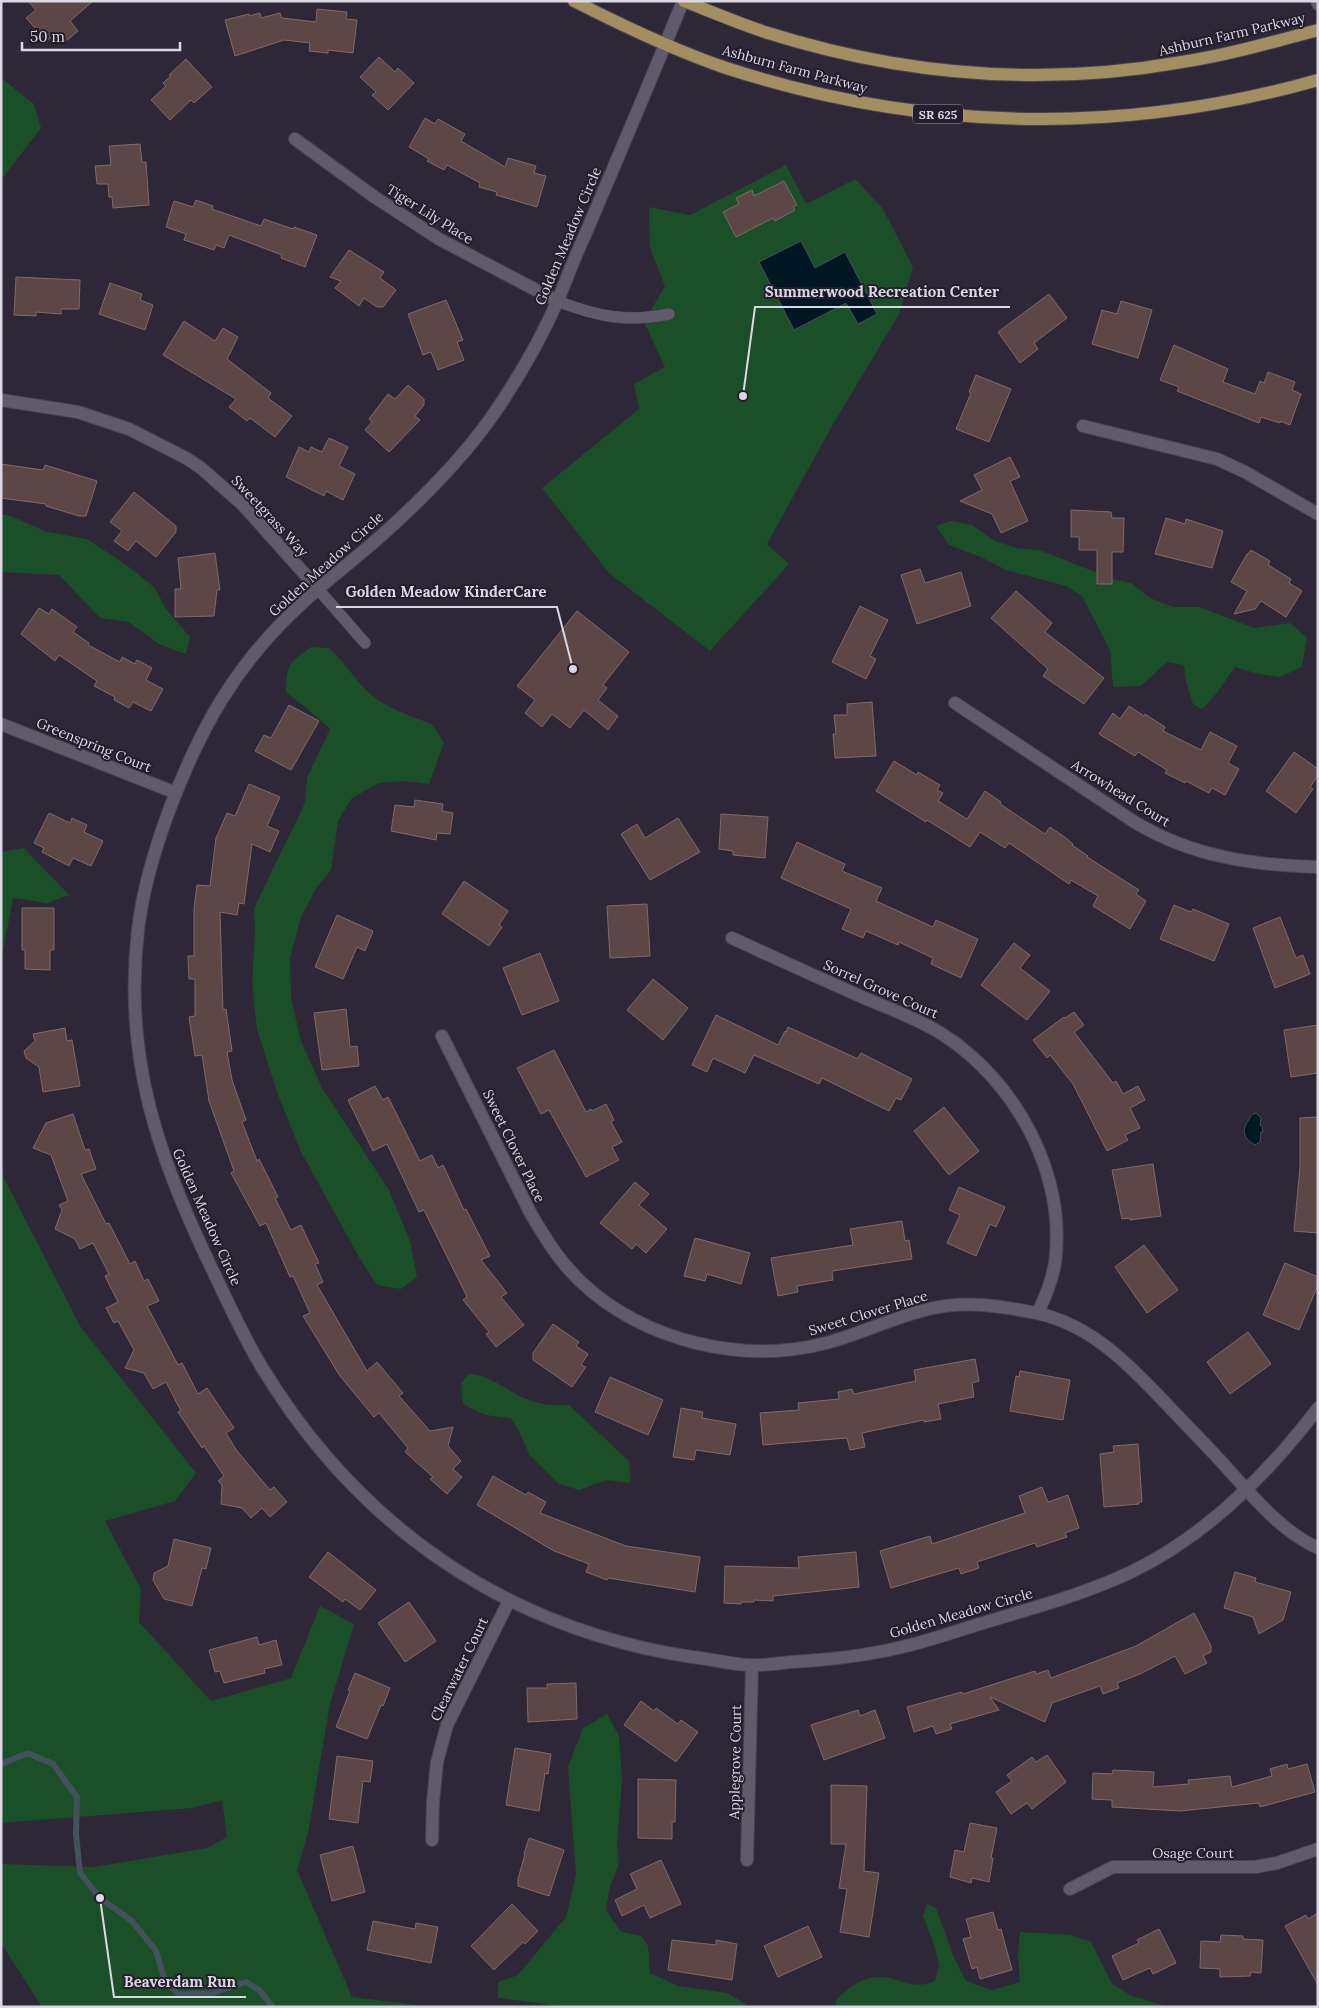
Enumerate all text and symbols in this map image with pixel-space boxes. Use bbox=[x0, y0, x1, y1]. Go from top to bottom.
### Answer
street label: Ashburn Farm Parkway bbox=[1156, 8, 1308, 60]
scale bar bbox=[22, 20, 180, 52]
text: 50 m bbox=[30, 27, 65, 46]
street label: Ashburn Farm Parkway bbox=[719, 41, 870, 97]
road number: SR 625 bbox=[913, 105, 963, 124]
street label: Golden Meadow Circle bbox=[531, 164, 605, 308]
street label: Tiger Lily Place bbox=[383, 180, 477, 248]
callout: Summerwood Recreation Center bbox=[755, 277, 1010, 307]
text: Summerwood Recreation Center bbox=[765, 282, 1000, 301]
street label: Sweetgrass Way bbox=[228, 472, 313, 561]
street label: Golden Meadow Circle bbox=[265, 507, 387, 620]
callout: Golden Meadow KinderCare bbox=[336, 577, 557, 607]
text: Golden Meadow KinderCare bbox=[345, 582, 547, 601]
street label: Greenspring Court bbox=[34, 714, 155, 777]
street label: Arrowhead Court bbox=[1067, 755, 1174, 831]
street label: Sorrel Grove Court bbox=[821, 956, 942, 1023]
street label: Sweet Clover Place bbox=[479, 1087, 549, 1206]
street label: Golden Meadow Circle bbox=[169, 1146, 246, 1289]
street label: Sweet Clover Place bbox=[806, 1286, 930, 1340]
street label: Golden Meadow Circle bbox=[887, 1584, 1035, 1642]
street label: Clearwater Court bbox=[426, 1614, 492, 1724]
street label: Applegrove Court bbox=[725, 1704, 745, 1821]
street label: Osage Court bbox=[1152, 1844, 1234, 1862]
callout: Beaverdam Run bbox=[114, 1967, 246, 1997]
text: Beaverdam Run bbox=[124, 1972, 237, 1991]

